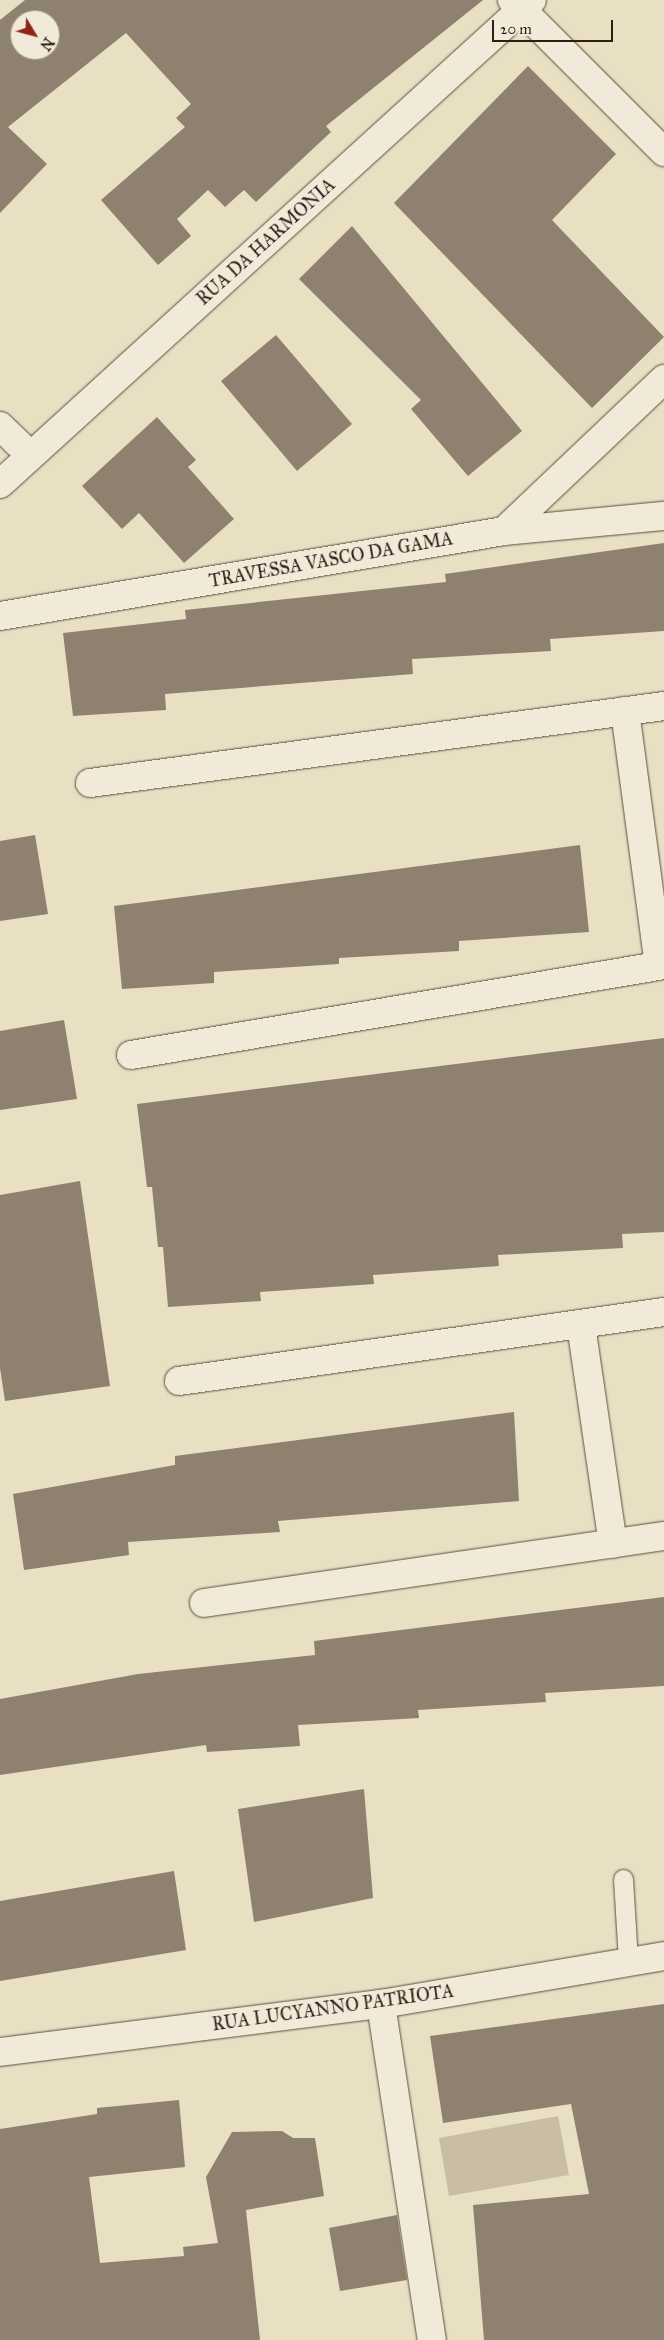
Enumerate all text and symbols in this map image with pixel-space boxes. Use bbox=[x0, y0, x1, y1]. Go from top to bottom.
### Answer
north arrow bbox=[10, 10, 60, 60]
scale bar bbox=[494, 10, 615, 42]
text: 20 m bbox=[500, 20, 532, 38]
text: N bbox=[36, 34, 57, 54]
street label: RUA DA HARMONIA bbox=[192, 174, 340, 310]
street label: TRAVESSA VASCO DA GAMA bbox=[207, 528, 455, 592]
street label: RUA LUCYANNO PATRIOTA bbox=[211, 1980, 455, 2036]

